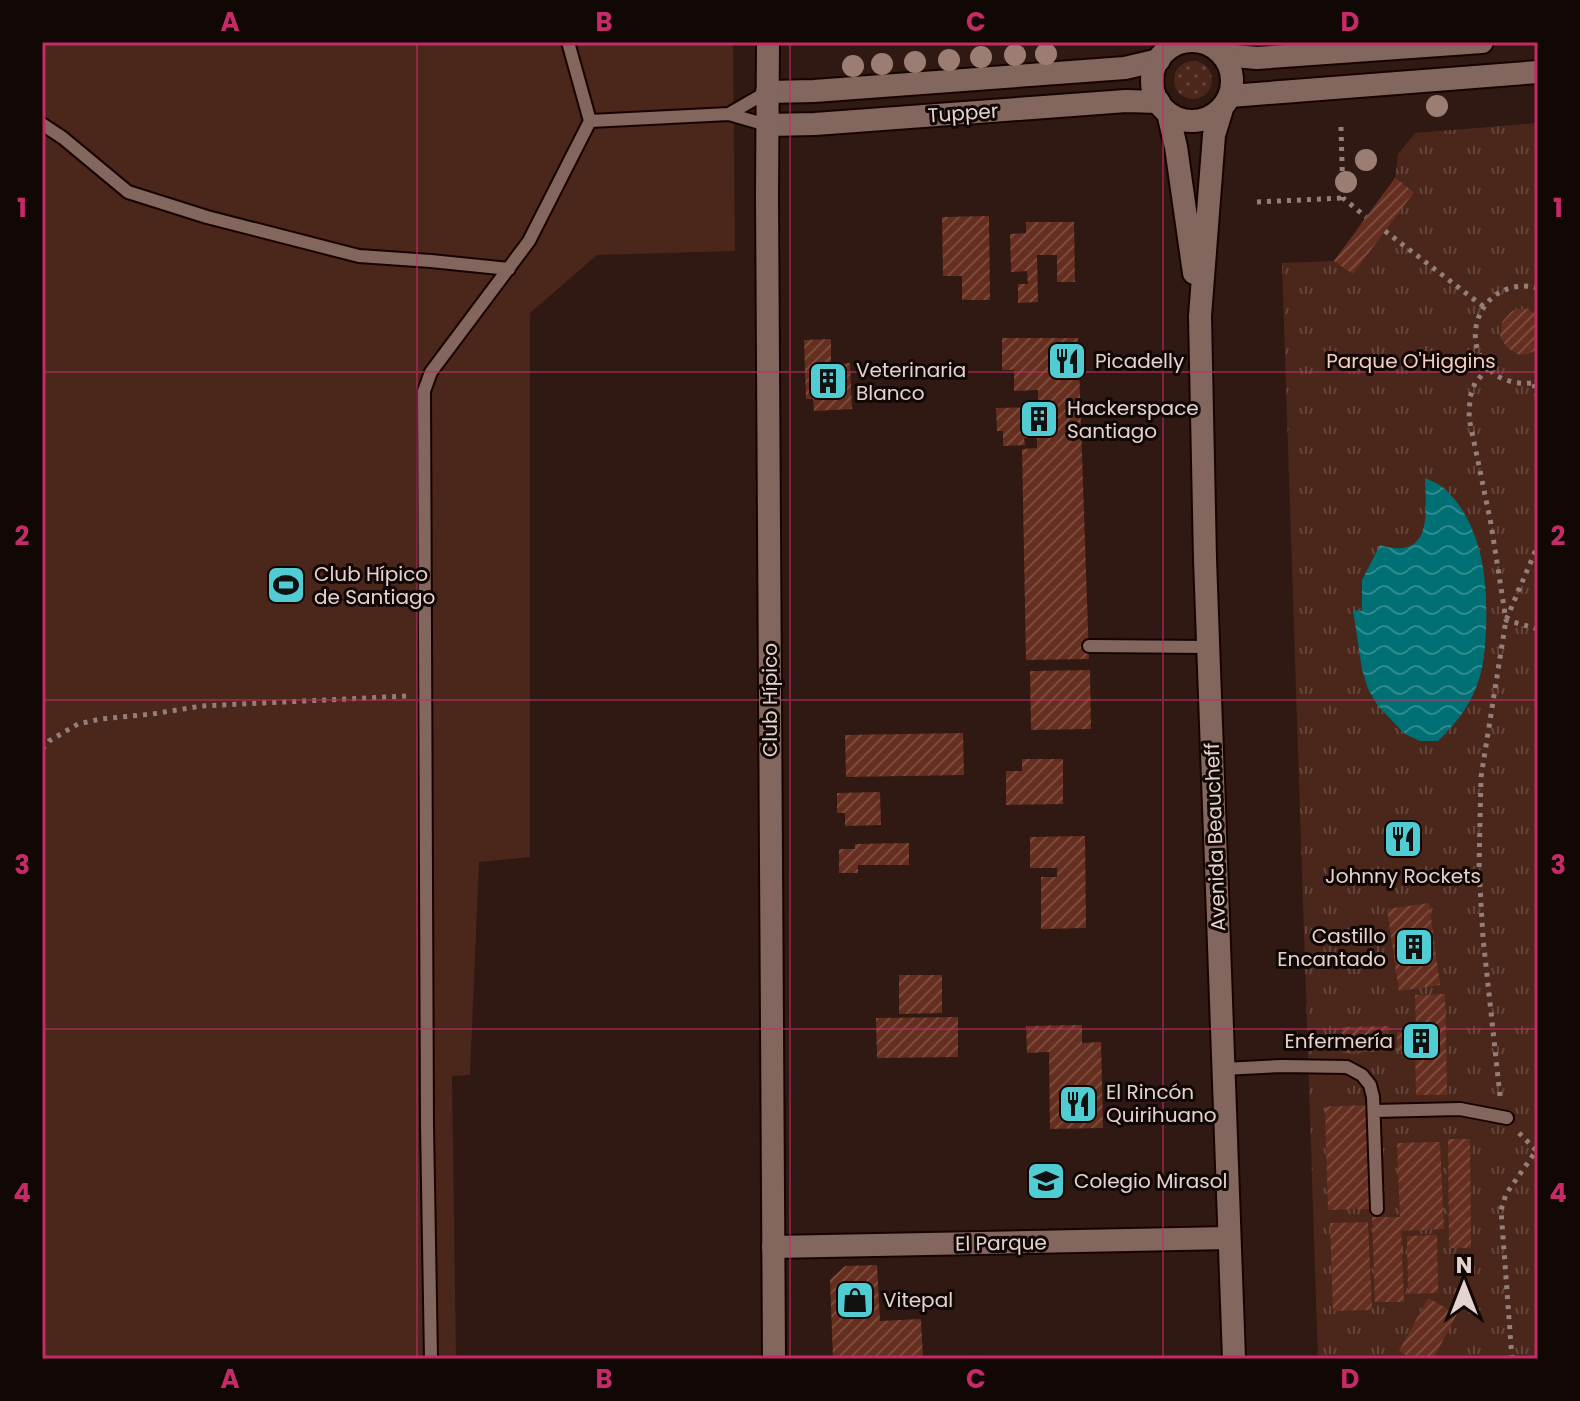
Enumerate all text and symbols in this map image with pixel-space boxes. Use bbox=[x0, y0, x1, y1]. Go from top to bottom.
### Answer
text: A bbox=[220, 4, 240, 40]
text: B bbox=[595, 4, 613, 40]
text: C bbox=[966, 4, 986, 40]
text: D bbox=[1341, 4, 1360, 40]
street label: Tupper bbox=[927, 97, 999, 129]
text: 1 bbox=[17, 190, 27, 226]
text: 1 bbox=[1553, 190, 1563, 226]
restaurant icon: Picadelly bbox=[1046, 340, 1088, 382]
place label: Picadelly bbox=[1095, 347, 1184, 375]
park label: Parque O'Higgins bbox=[1326, 347, 1496, 375]
place label: Veterinaria Blanco bbox=[856, 356, 966, 407]
building icon: Veterinaria Blanco bbox=[807, 360, 849, 402]
place label: Hackerspace Santiago bbox=[1067, 394, 1199, 445]
building icon: Hackerspace Santiago bbox=[1018, 398, 1060, 440]
text: 2 bbox=[15, 518, 30, 554]
text: 2 bbox=[1551, 518, 1566, 554]
place label: Club Hípico de Santiago bbox=[314, 560, 435, 611]
sports icon: Club Hípico de Santiago bbox=[265, 564, 307, 606]
street label: Club Hípico bbox=[756, 643, 784, 757]
street label: Avenida Beaucheff bbox=[1198, 742, 1232, 932]
restaurant icon: Johnny Rockets bbox=[1382, 818, 1424, 860]
text: 3 bbox=[14, 847, 30, 883]
text: 3 bbox=[1550, 847, 1566, 883]
place label: Johnny Rockets bbox=[1325, 862, 1481, 890]
place label: Castillo Encantado bbox=[1277, 922, 1386, 973]
building icon: Castillo Encantado bbox=[1393, 926, 1435, 968]
building icon: Enfermería bbox=[1400, 1020, 1442, 1062]
place label: Enfermería bbox=[1285, 1027, 1393, 1055]
place label: El Rincón Quirihuano bbox=[1106, 1078, 1217, 1129]
restaurant icon: El Rincón Quirihuano bbox=[1057, 1083, 1099, 1125]
school or university icon: Colegio Mirasol bbox=[1025, 1160, 1067, 1202]
place label: Colegio Mirasol bbox=[1074, 1167, 1227, 1195]
text: 4 bbox=[13, 1175, 31, 1211]
text: 4 bbox=[1549, 1175, 1567, 1211]
street label: El Parque bbox=[955, 1228, 1047, 1258]
north arrow bbox=[1424, 1245, 1504, 1325]
text: N bbox=[1456, 1250, 1472, 1281]
shop icon: Vitepal bbox=[834, 1279, 876, 1321]
place label: Vitepal bbox=[883, 1286, 953, 1314]
text: A bbox=[220, 1361, 240, 1397]
text: B bbox=[595, 1361, 613, 1397]
text: C bbox=[966, 1361, 986, 1397]
text: D bbox=[1341, 1361, 1360, 1397]

